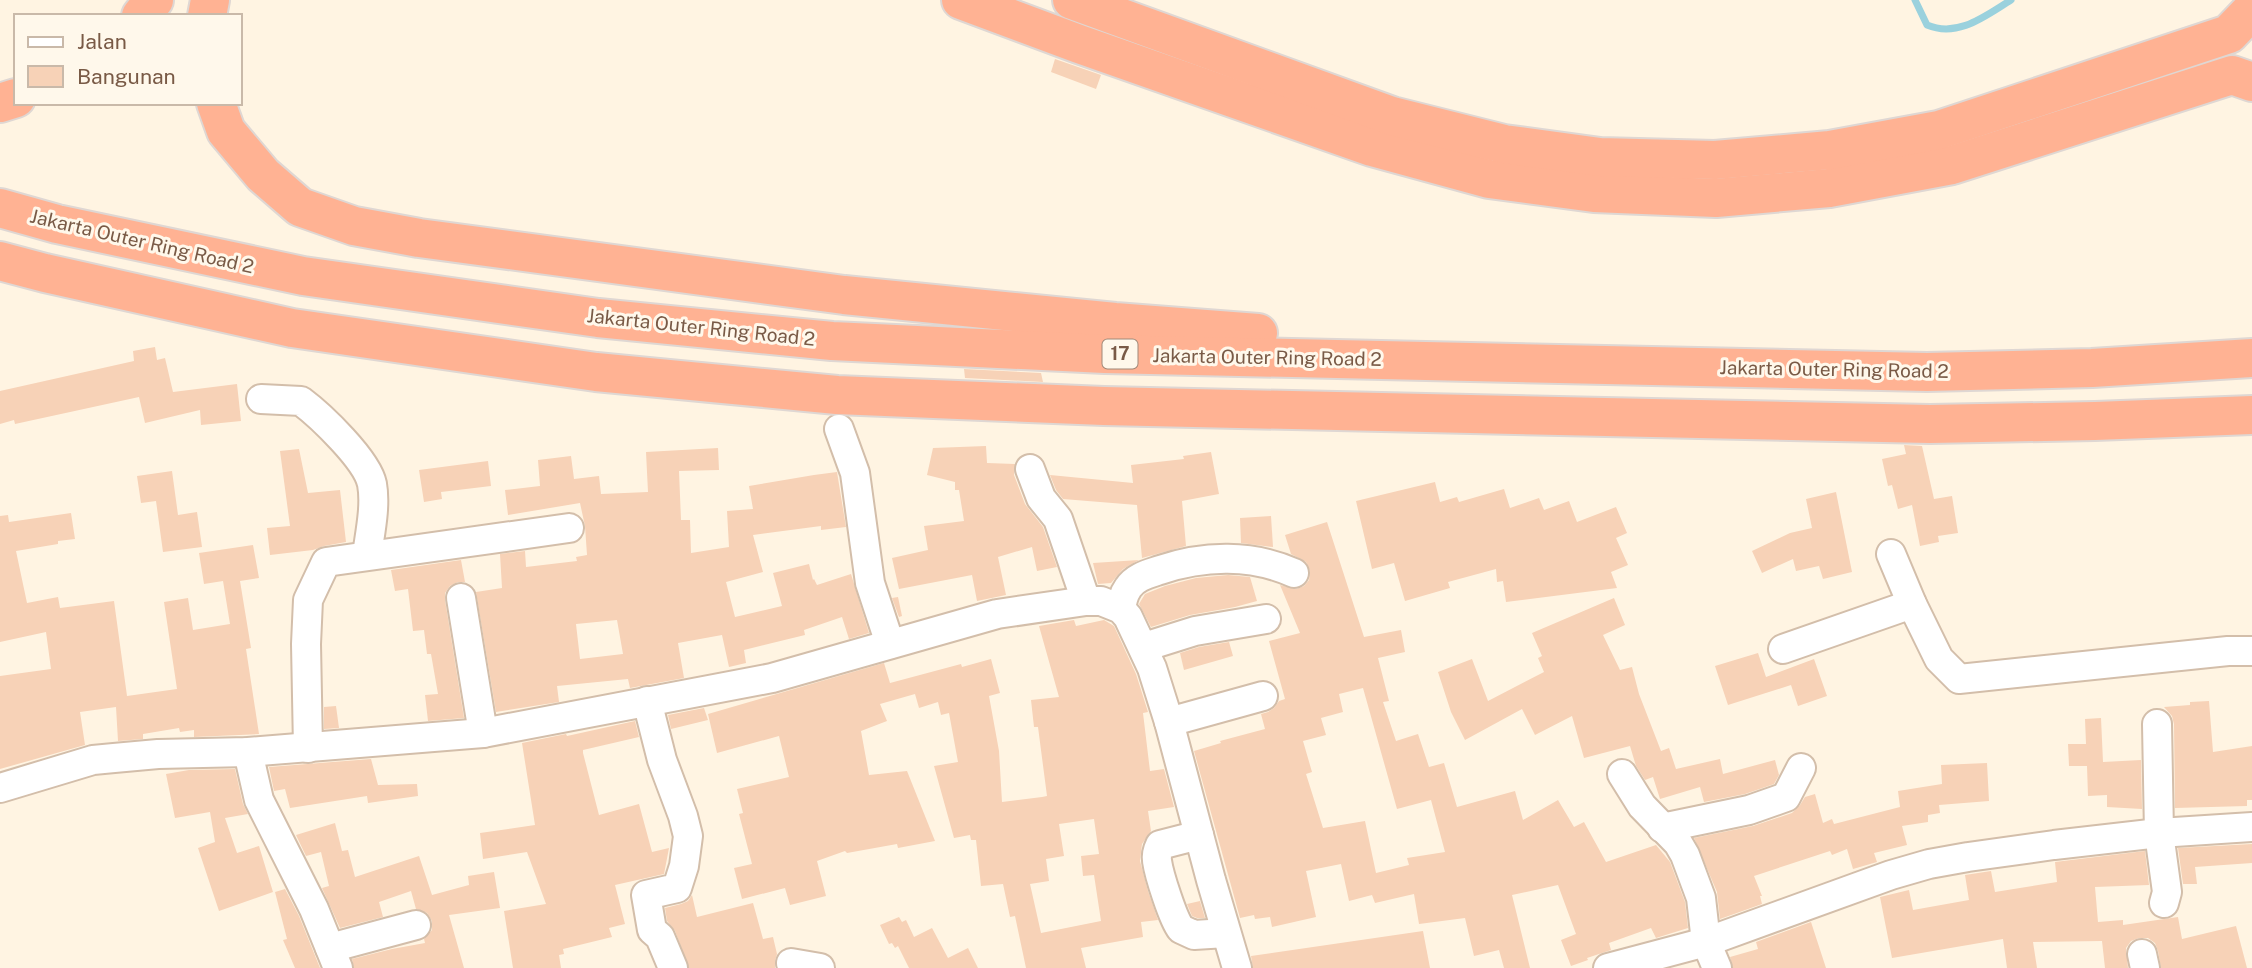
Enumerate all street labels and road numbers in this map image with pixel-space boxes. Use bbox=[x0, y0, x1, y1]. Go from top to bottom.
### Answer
street label: Jakarta Outer Ring Road 2 bbox=[28, 204, 256, 278]
street label: Jakarta Outer Ring Road 2 bbox=[586, 304, 816, 350]
road number: 17 bbox=[1102, 340, 1138, 368]
street label: Jakarta Outer Ring Road 2 bbox=[1152, 344, 1382, 370]
street label: Jakarta Outer Ring Road 2 bbox=[1719, 356, 1949, 382]

